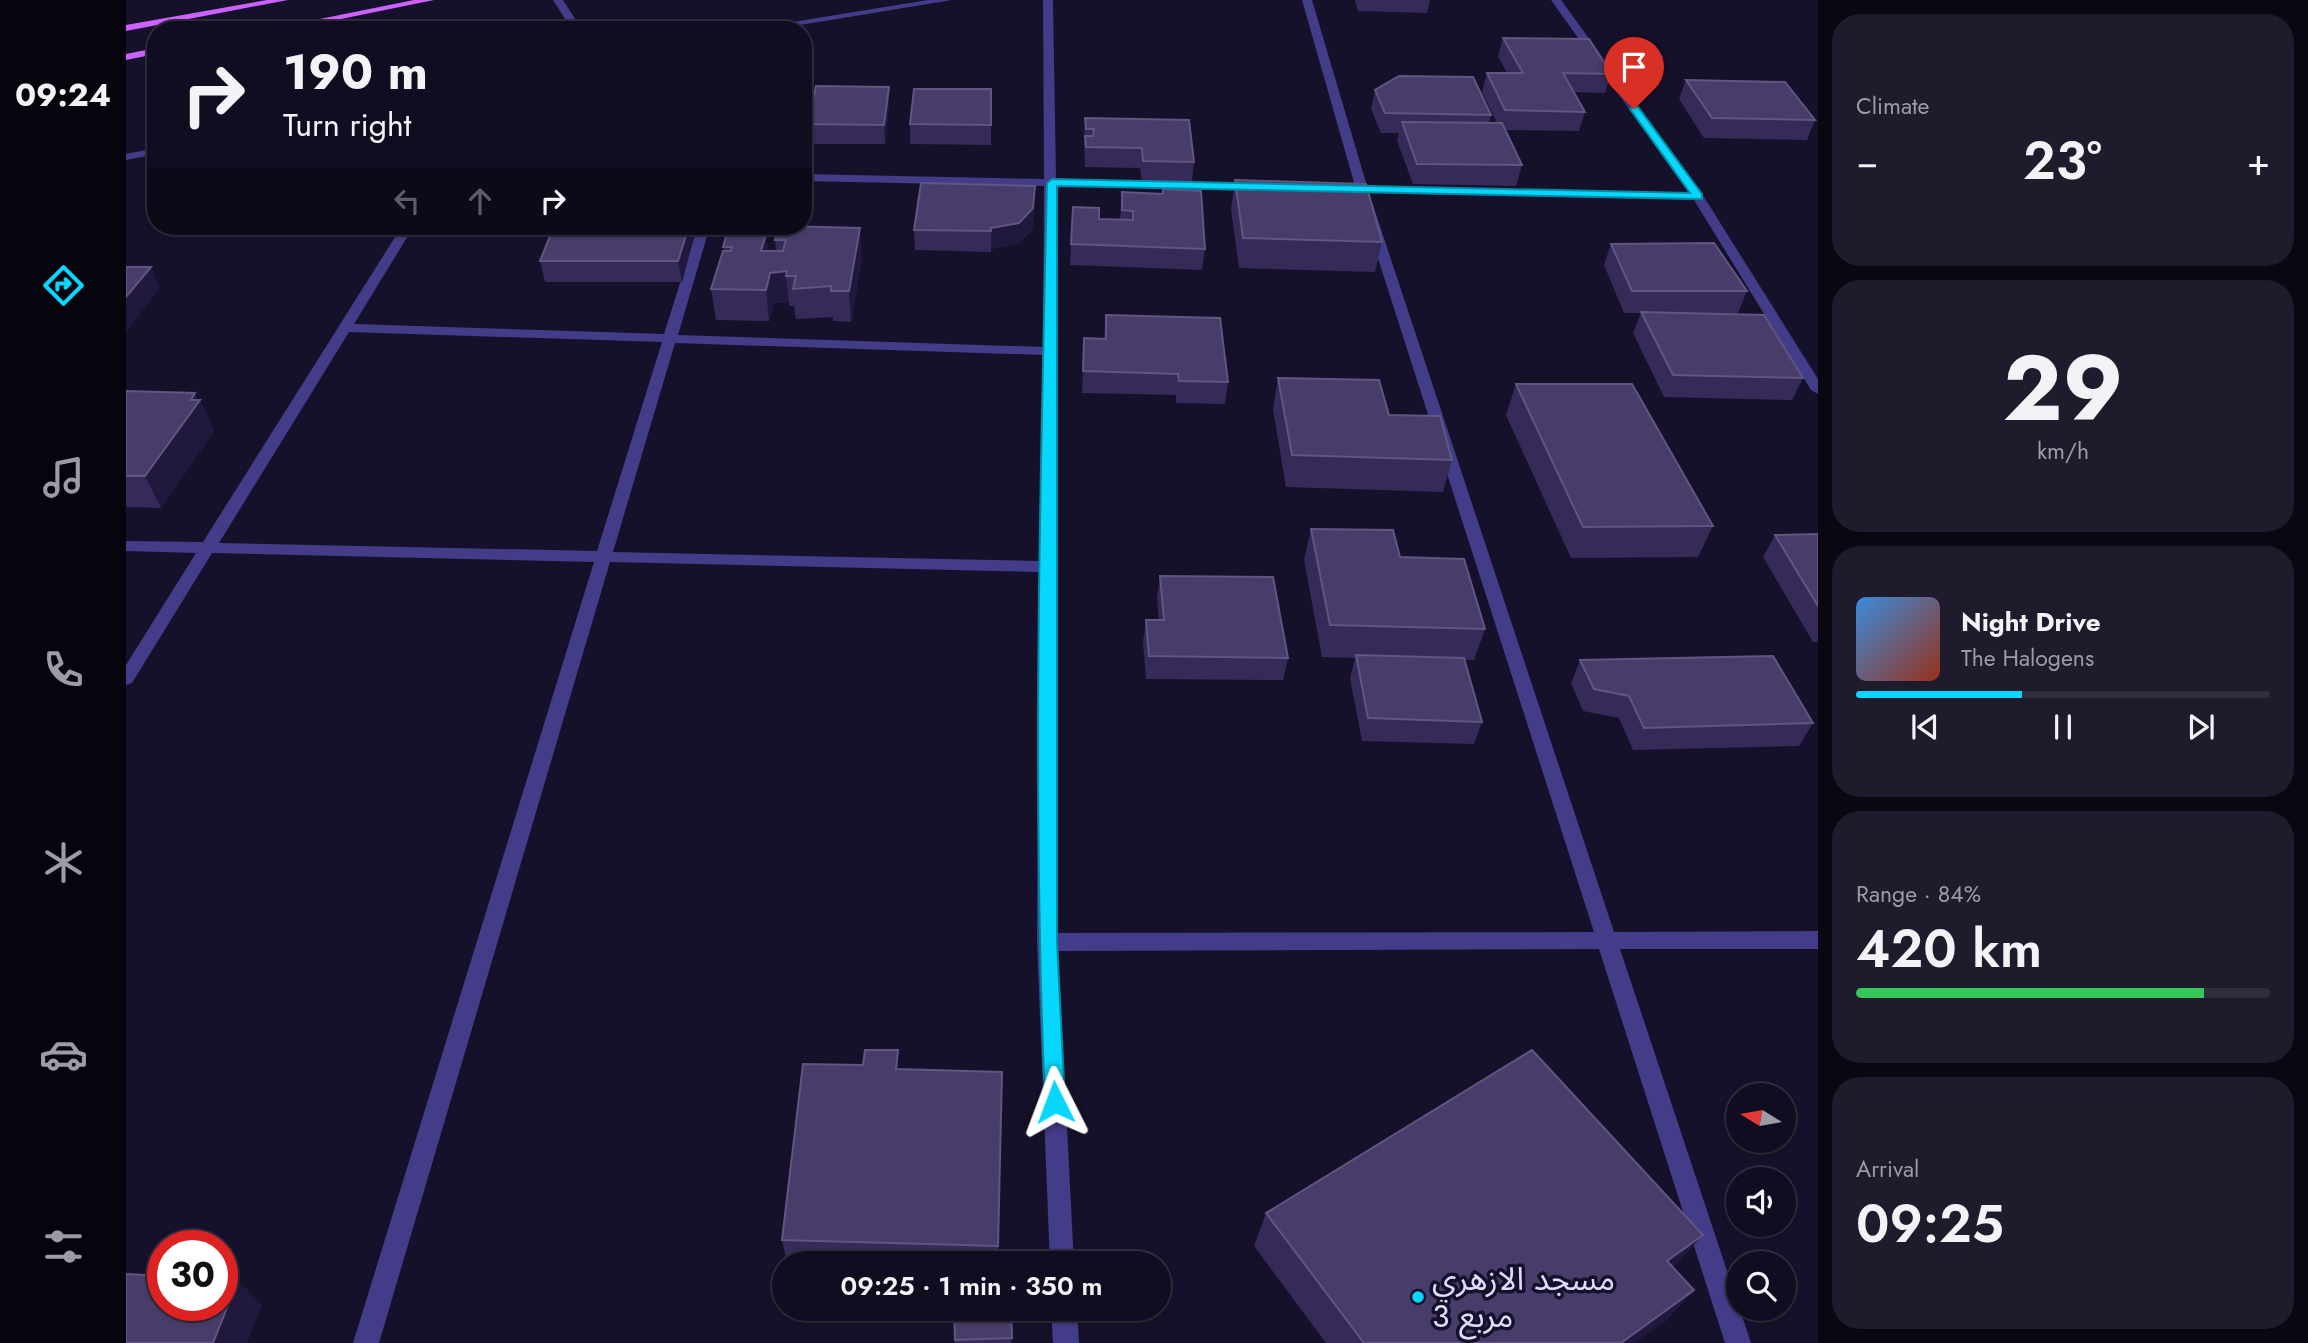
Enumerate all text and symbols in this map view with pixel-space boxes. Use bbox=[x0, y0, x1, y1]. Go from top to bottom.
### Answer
text: 190 m bbox=[283, 37, 428, 107]
pin bbox=[1604, 37, 1664, 109]
icon: arrive bbox=[1615, 48, 1653, 86]
icon: right bbox=[168, 49, 259, 140]
text: 09:24 bbox=[15, 72, 111, 118]
text: Climate bbox=[1856, 89, 1929, 123]
text: Turn right bbox=[283, 102, 412, 148]
text: 23° bbox=[2023, 123, 2102, 199]
text: − bbox=[1856, 134, 1878, 189]
text: + bbox=[2247, 134, 2270, 189]
icon: left bbox=[388, 182, 426, 220]
icon: ahead bbox=[461, 182, 499, 220]
icon: right bbox=[534, 182, 572, 220]
icon: directions bbox=[39, 261, 88, 310]
text: 29 bbox=[2003, 323, 2123, 454]
text: km/h bbox=[2037, 434, 2089, 468]
icon: music bbox=[39, 453, 88, 502]
text: Night Drive bbox=[1961, 603, 2101, 641]
text: The Halogens bbox=[1961, 641, 2094, 675]
icon: phone bbox=[39, 645, 88, 694]
icon: previous bbox=[1906, 708, 1944, 746]
icon: pause bbox=[2044, 708, 2082, 746]
icon: next bbox=[2182, 708, 2220, 746]
icon: climate bbox=[39, 838, 88, 887]
text: Range · 84% bbox=[1856, 877, 1981, 911]
text: 420 km bbox=[1856, 911, 2042, 987]
icon: car bbox=[39, 1030, 88, 1079]
position arrow bbox=[1018, 1065, 1092, 1139]
north arrow bbox=[1726, 1083, 1796, 1153]
map controls bbox=[1726, 1083, 1796, 1321]
text: Arrival bbox=[1856, 1152, 1919, 1186]
button: sound bbox=[1726, 1167, 1796, 1237]
text: 09:25 bbox=[1856, 1186, 2004, 1262]
icon: filters bbox=[39, 1222, 88, 1271]
speed limit sign: 30 bbox=[147, 1230, 238, 1321]
button: search bbox=[1726, 1251, 1796, 1321]
place label: مسجد الازهري مربع 3 bbox=[1432, 1256, 1615, 1340]
text: 09:25 · 1 min · 350 m bbox=[841, 1267, 1102, 1305]
marker: مسجد الازهري مربع 3 bbox=[1410, 1289, 1426, 1305]

